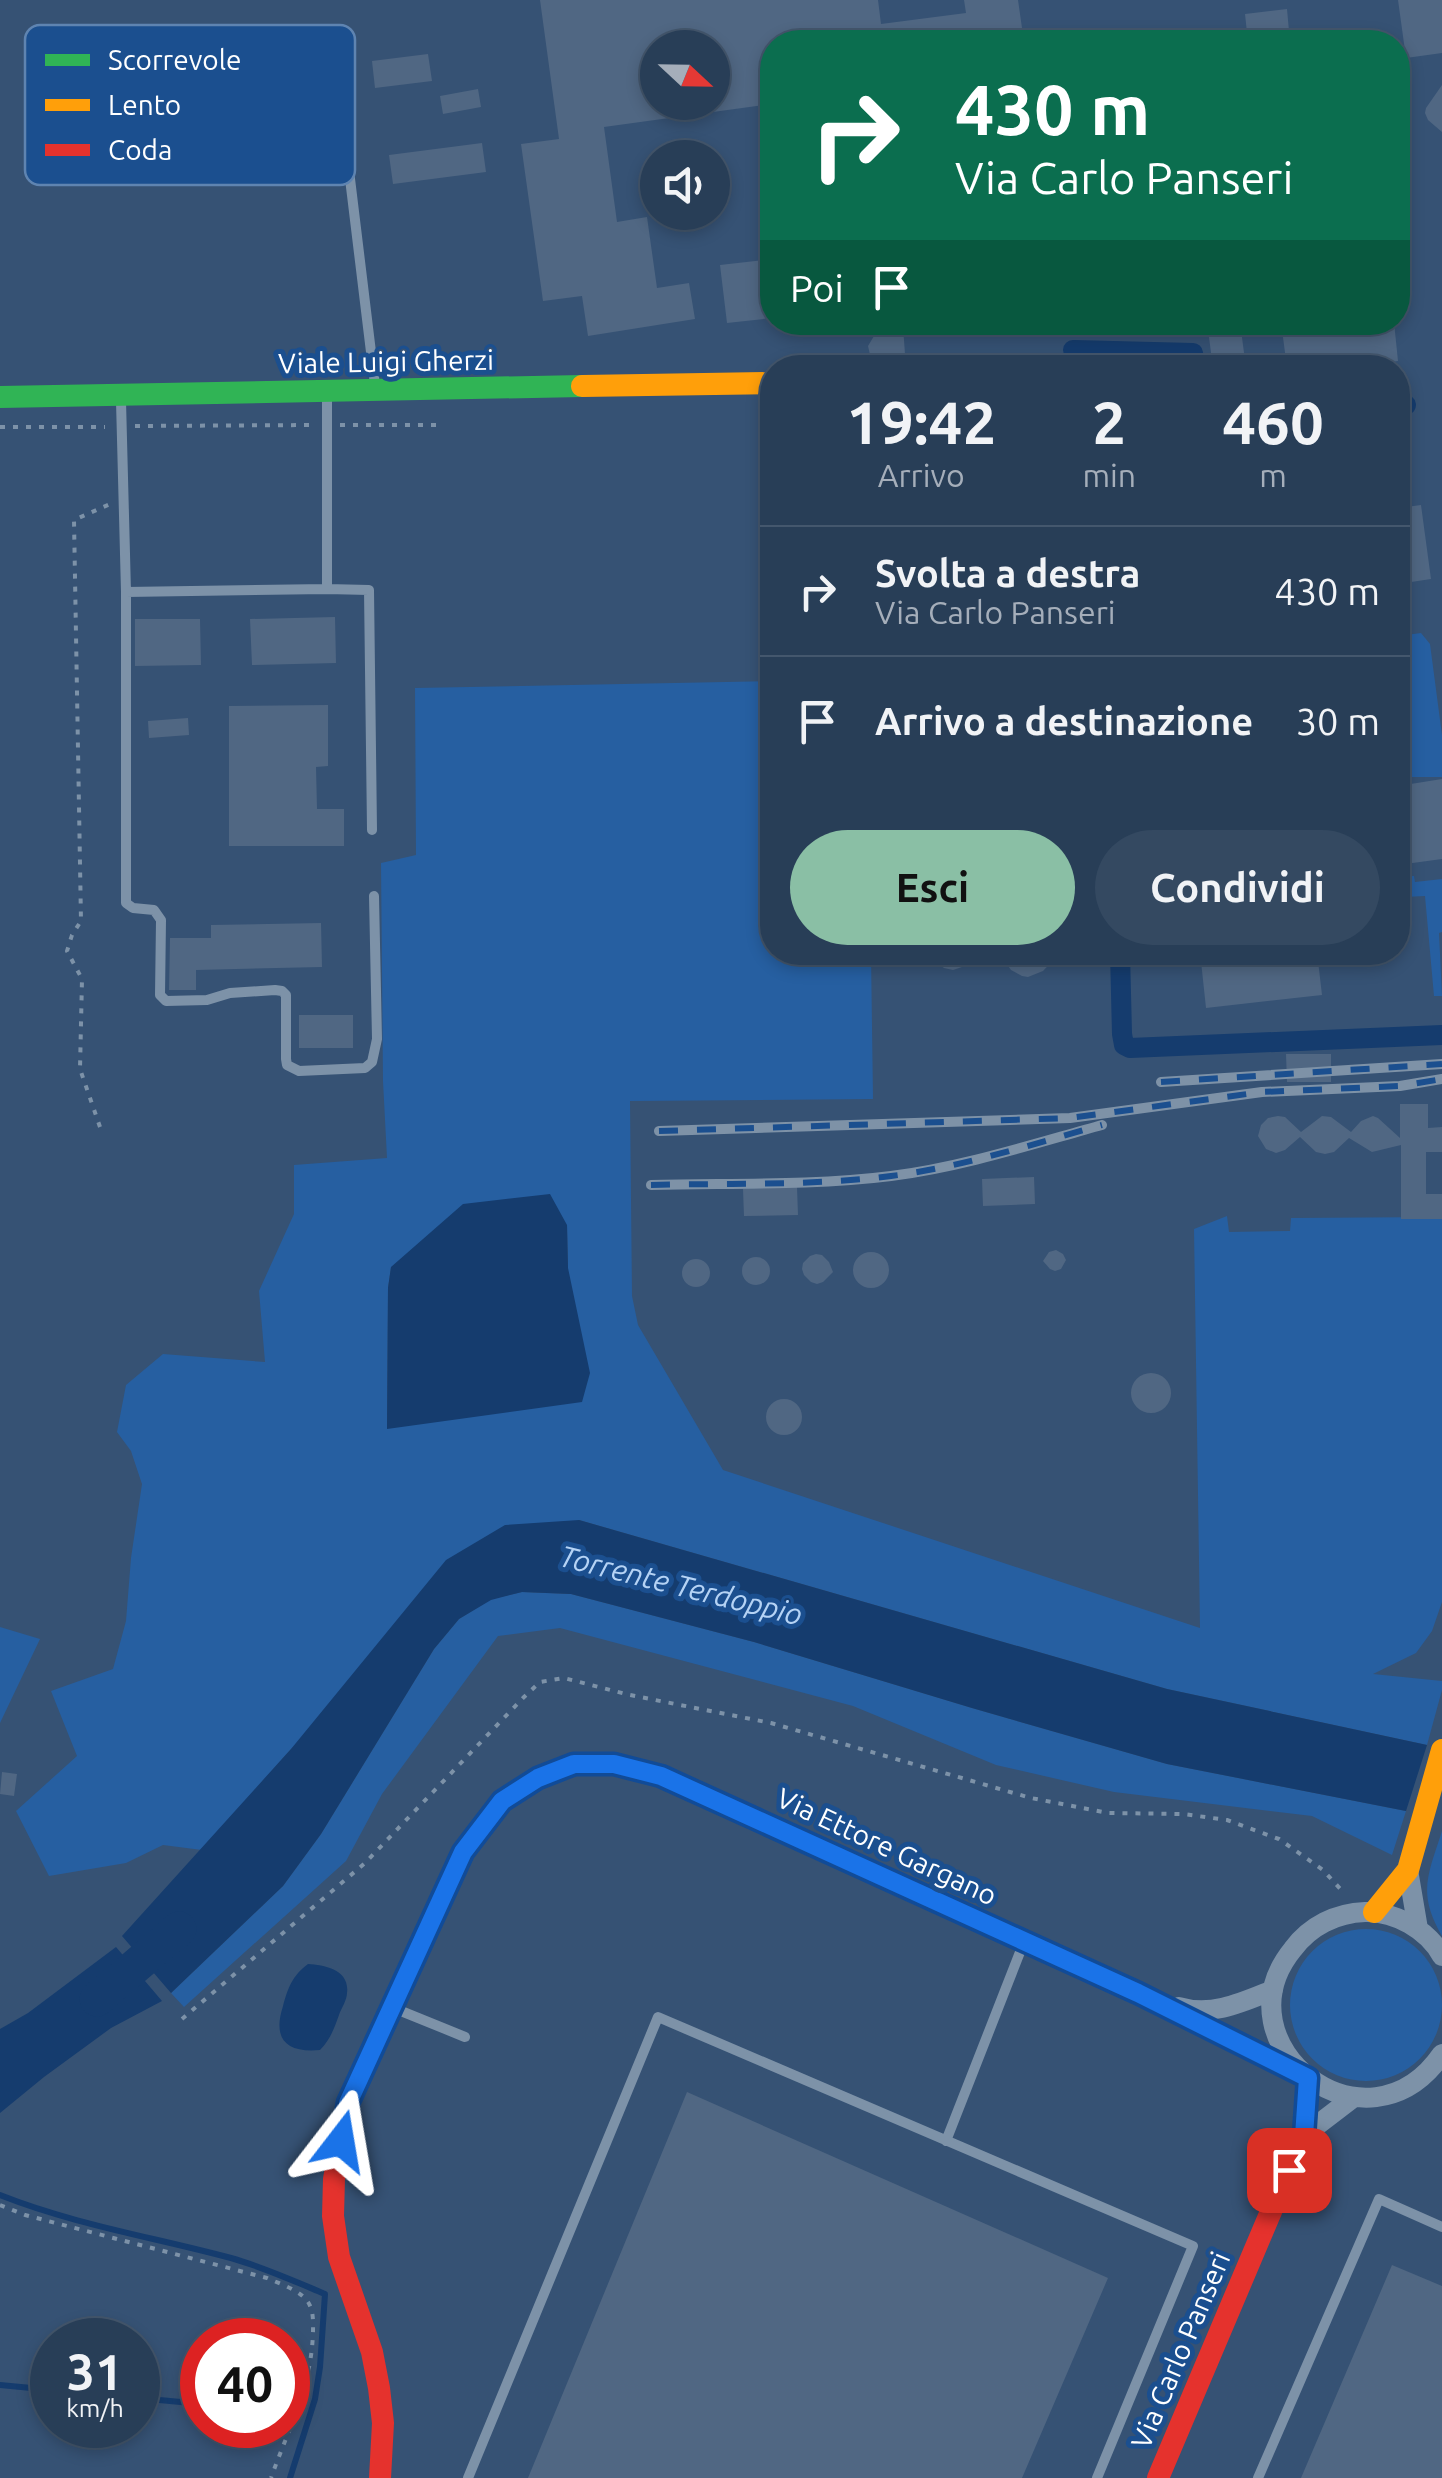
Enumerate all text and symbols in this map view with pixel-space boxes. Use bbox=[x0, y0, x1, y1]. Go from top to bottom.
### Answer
legend bbox=[25, 25, 355, 185]
north arrow bbox=[640, 30, 730, 120]
map controls bbox=[640, 30, 730, 230]
text: Scorrevole bbox=[108, 44, 241, 75]
icon: right bbox=[790, 70, 920, 200]
text: 430 m bbox=[955, 70, 1150, 148]
text: Lento bbox=[108, 89, 181, 120]
text: Coda bbox=[108, 134, 172, 165]
button: sound bbox=[640, 140, 730, 230]
text: Via Carlo Panseri bbox=[955, 152, 1293, 203]
icon: arrive bbox=[864, 260, 919, 315]
text: Poi bbox=[790, 267, 844, 309]
street label: Viale Luigi Gherzi bbox=[278, 344, 494, 378]
text: 19:42 bbox=[846, 388, 996, 455]
text: 2 bbox=[1092, 388, 1126, 455]
text: 460 bbox=[1222, 388, 1324, 455]
text: Arrivo bbox=[878, 457, 965, 493]
text: min bbox=[1082, 457, 1136, 493]
text: m bbox=[1259, 457, 1287, 493]
text: Svolta a destra bbox=[875, 552, 1140, 594]
icon: right bbox=[790, 564, 845, 619]
text: 430 m bbox=[1274, 570, 1380, 612]
text: Via Carlo Panseri bbox=[875, 594, 1116, 630]
icon: arrive bbox=[790, 694, 845, 749]
text: Arrivo a destinazione bbox=[875, 700, 1253, 742]
text: 30 m bbox=[1296, 700, 1380, 742]
button: Esci bbox=[790, 830, 1075, 945]
button: Condividi bbox=[1095, 830, 1380, 945]
water label: Torrente Terdoppio bbox=[556, 1538, 806, 1632]
street label: Via Ettore Gargano bbox=[772, 1781, 1002, 1911]
position arrow bbox=[289, 2089, 393, 2193]
pin bbox=[1247, 2128, 1332, 2213]
icon: arrive bbox=[1262, 2143, 1317, 2198]
street label: Via Carlo Panseri bbox=[1125, 2247, 1235, 2453]
speed limit sign: 40 bbox=[180, 2318, 310, 2448]
text: 31 bbox=[67, 2343, 123, 2399]
text: km/h bbox=[66, 2394, 124, 2422]

